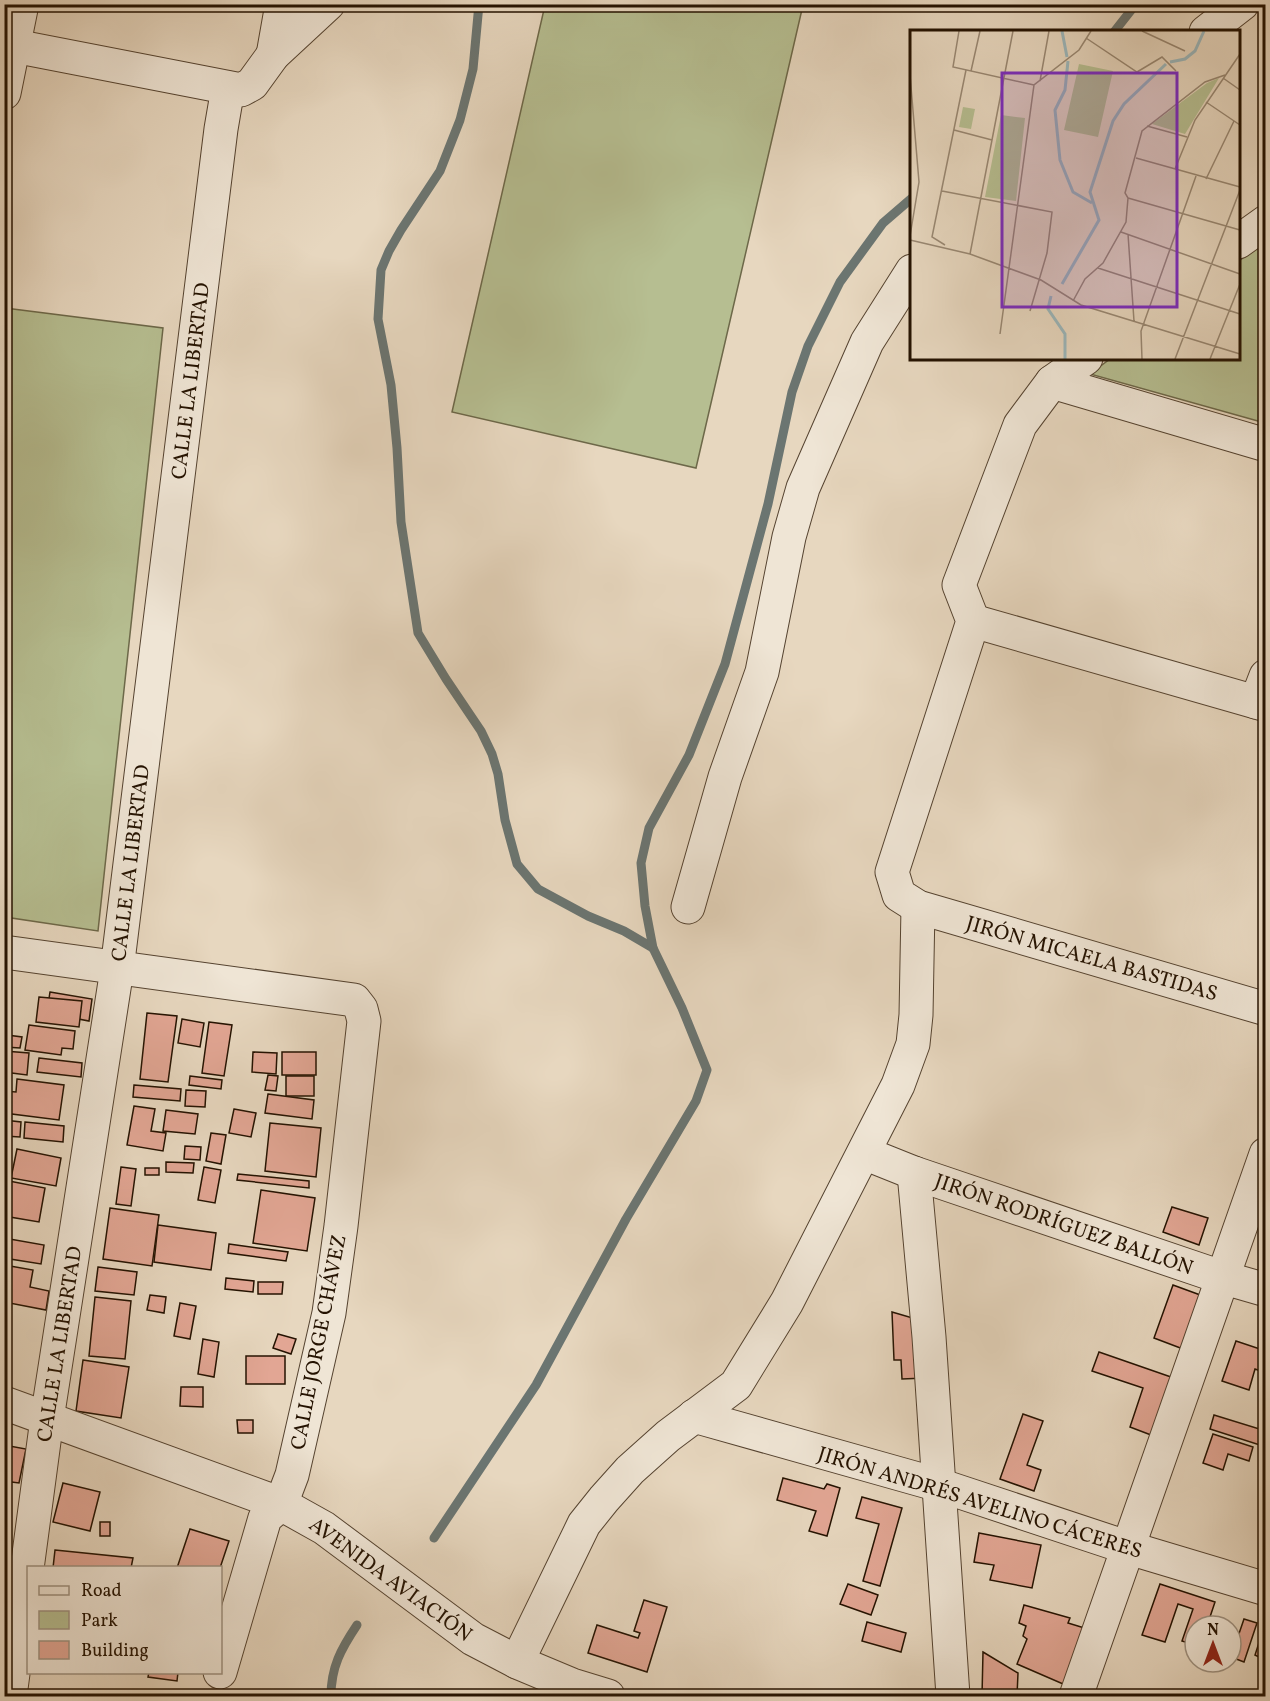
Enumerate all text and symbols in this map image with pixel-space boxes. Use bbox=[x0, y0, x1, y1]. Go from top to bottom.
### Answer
inset map bbox=[910, 30, 1240, 360]
street label: CALLE LA LIBERTAD bbox=[165, 281, 218, 481]
street label: CALLE LA LIBERTAD bbox=[105, 763, 158, 963]
street label: JIRÓN MICAELA BASTIDAS bbox=[962, 910, 1221, 1009]
street label: JIRÓN RODRÍGUEZ BALLÓN bbox=[930, 1167, 1197, 1283]
street label: CALLE JORGE CHÁVEZ bbox=[284, 1232, 355, 1452]
street label: CALLE LA LIBERTAD bbox=[31, 1244, 90, 1444]
street label: JIRÓN ANDRÉS AVELINO CÁCERES bbox=[814, 1440, 1145, 1567]
street label: AVENIDA AVIACIÓN bbox=[303, 1511, 478, 1649]
legend bbox=[27, 1566, 222, 1674]
text: Road bbox=[81, 1579, 122, 1604]
text: Park bbox=[81, 1609, 118, 1634]
north arrow bbox=[1183, 1614, 1243, 1674]
text: N bbox=[1207, 1620, 1219, 1642]
text: Building bbox=[81, 1639, 149, 1664]

